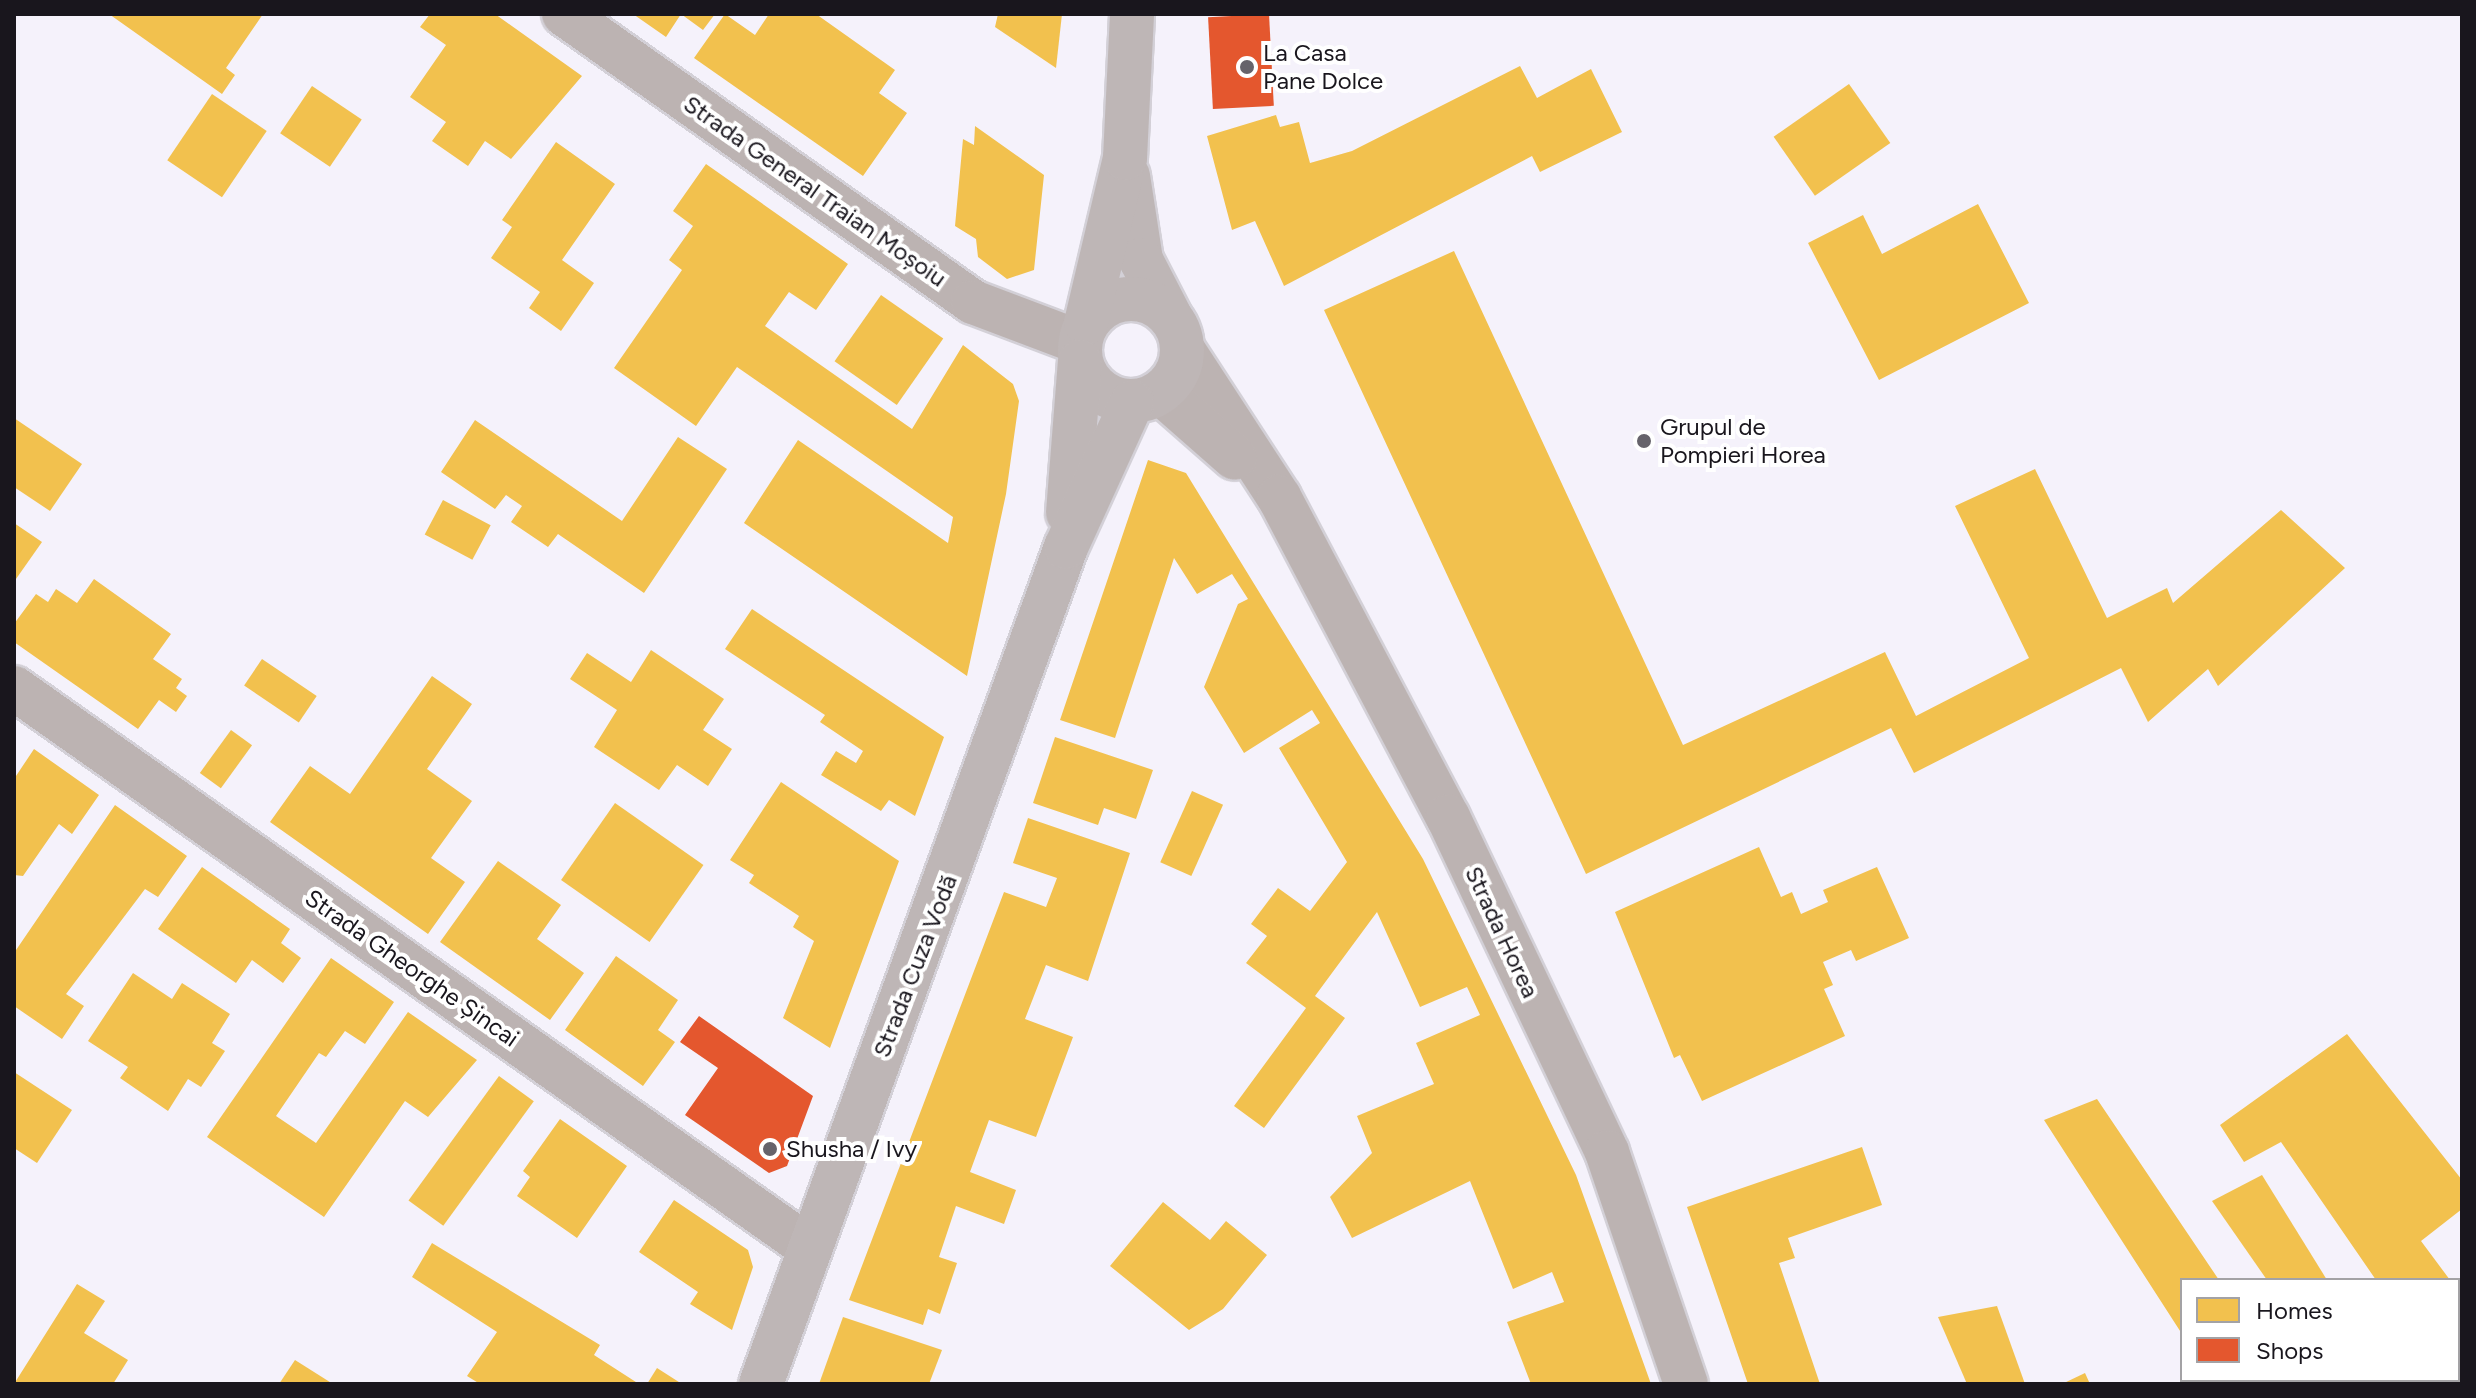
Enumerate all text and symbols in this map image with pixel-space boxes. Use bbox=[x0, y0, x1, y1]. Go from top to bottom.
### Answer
place label: La Casa Pane Dolce bbox=[1263, 39, 1383, 95]
marker: La Casa Pane Dolce bbox=[1238, 58, 1256, 76]
street label: Strada General Traian Moșoiu bbox=[678, 89, 952, 293]
place label: Grupul de Pompieri Horea bbox=[1660, 413, 1826, 469]
marker: Grupul de Pompieri Horea bbox=[1635, 432, 1653, 450]
street label: Strada Horea bbox=[1459, 862, 1545, 1002]
street label: Strada Cuza Vodă bbox=[867, 871, 963, 1061]
street label: Strada Gheorghe Șincai bbox=[300, 883, 524, 1053]
place label: Shusha / Ivy bbox=[786, 1135, 917, 1163]
marker: Shusha / Ivy bbox=[761, 1140, 779, 1158]
legend bbox=[2180, 1278, 2460, 1382]
text: Homes bbox=[2256, 1296, 2333, 1325]
text: Shops bbox=[2256, 1336, 2323, 1365]

